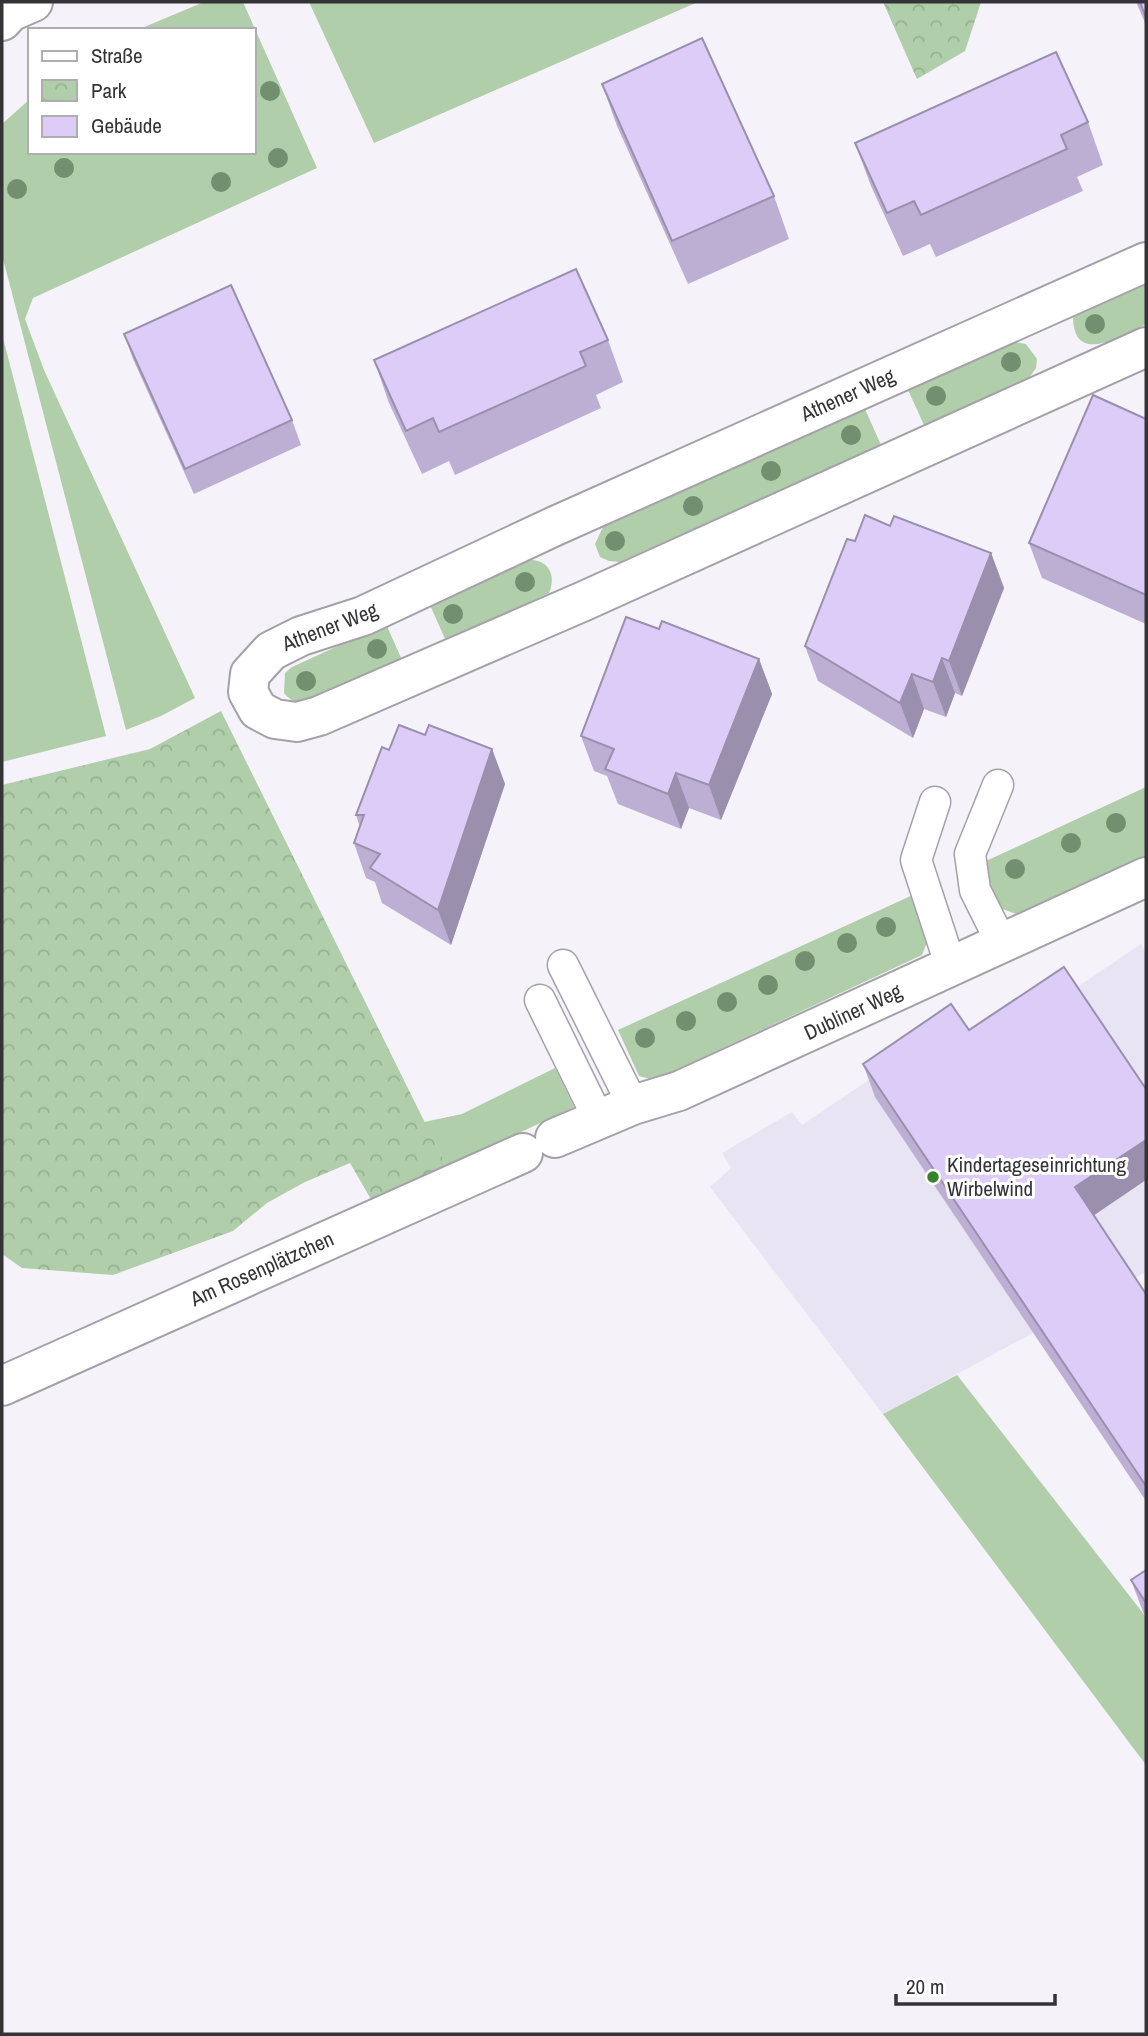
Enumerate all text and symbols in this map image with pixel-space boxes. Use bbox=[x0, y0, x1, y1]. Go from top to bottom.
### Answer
legend bbox=[28, 28, 256, 154]
text: Straße bbox=[91, 41, 143, 70]
text: Park bbox=[91, 76, 127, 105]
text: Gebäude bbox=[91, 111, 162, 140]
street label: Athener Weg bbox=[795, 361, 900, 429]
street label: Athener Weg bbox=[277, 595, 382, 658]
street label: Dubliner Weg bbox=[799, 976, 907, 1047]
place label: Kindertageseinrichtung Wirbelwind bbox=[947, 1150, 1126, 1203]
marker: Kindertageseinrichtung Wirbelwind bbox=[925, 1169, 941, 1185]
street label: Am Rosenplätzchen bbox=[185, 1224, 338, 1314]
scale bar bbox=[896, 1962, 1055, 2006]
text: 20 m bbox=[906, 1972, 944, 2001]

